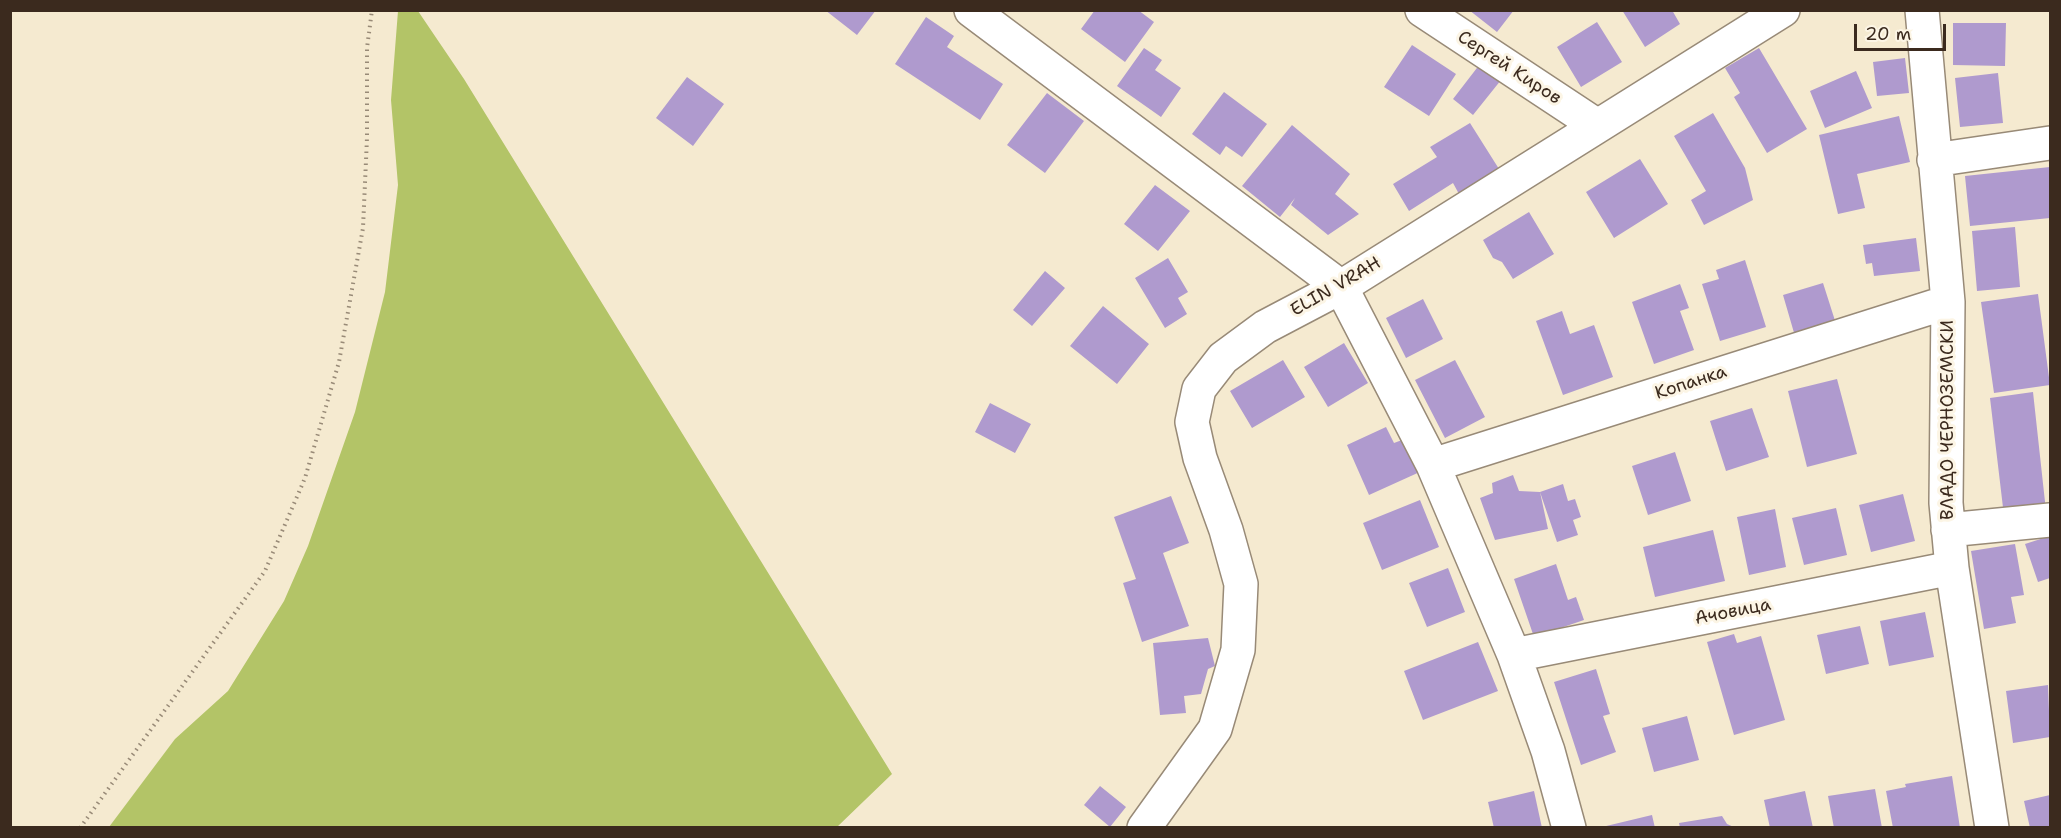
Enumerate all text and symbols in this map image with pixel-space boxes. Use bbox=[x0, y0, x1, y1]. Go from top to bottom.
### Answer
scale bar bbox=[1857, 12, 1948, 50]
text: 20 m bbox=[1865, 22, 1911, 46]
street label: Сергей Киров bbox=[1453, 26, 1565, 110]
street label: ELIN VRAH bbox=[1287, 252, 1385, 322]
street label: ВЛАДО ЧЕРНОЗЕМСКИ bbox=[1937, 320, 1959, 520]
street label: Копанка bbox=[1652, 361, 1730, 405]
street label: Ачовица bbox=[1693, 594, 1773, 630]

